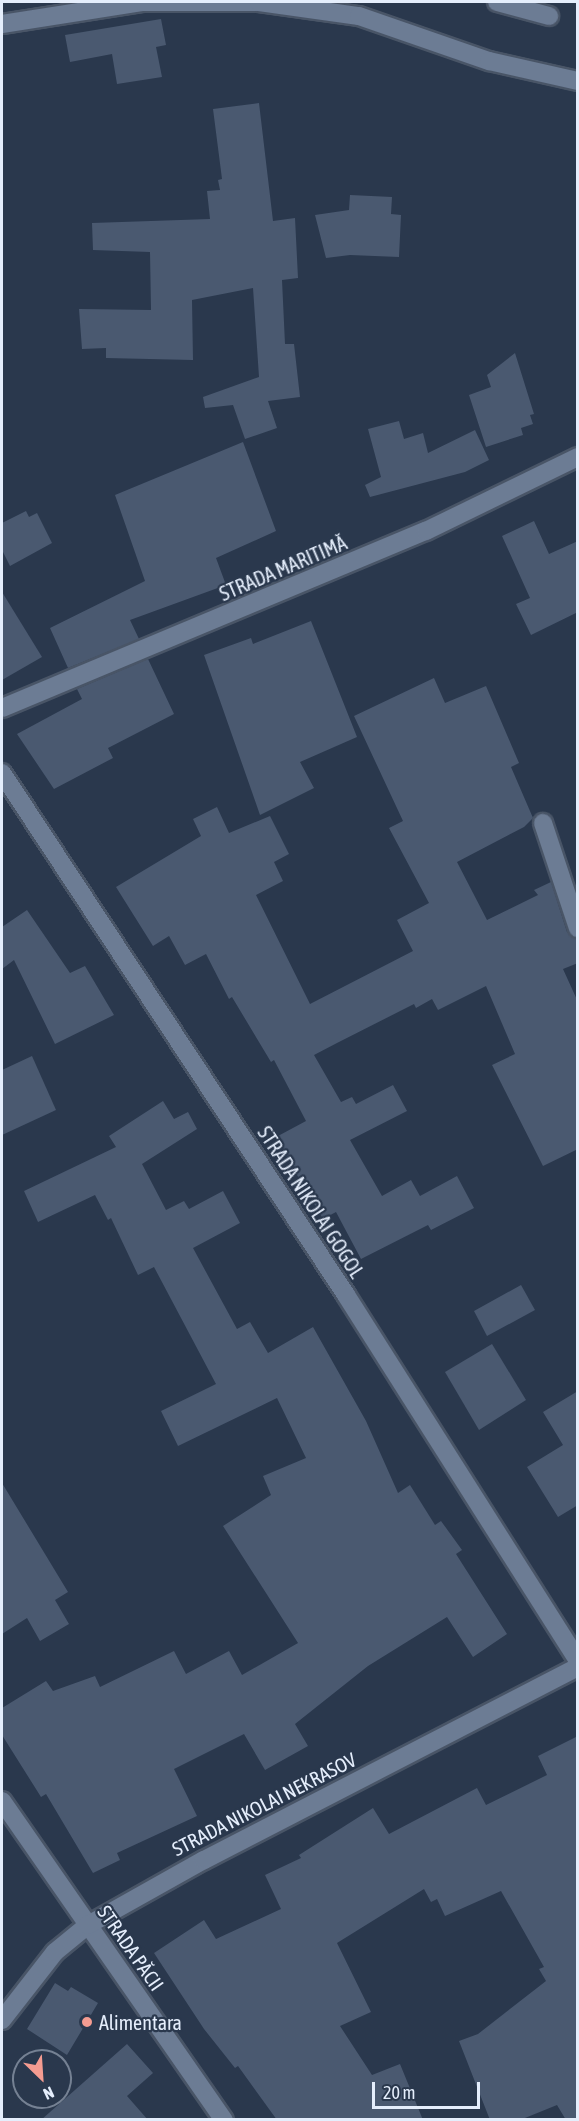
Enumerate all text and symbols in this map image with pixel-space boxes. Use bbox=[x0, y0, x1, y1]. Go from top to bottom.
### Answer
street label: STRADA MARITIMĂ bbox=[216, 530, 350, 606]
street label: STRADA NIKOLAI GOGOL bbox=[253, 1122, 369, 1282]
street label: STRADA NIKOLAI NEKRASOV bbox=[168, 1747, 360, 1861]
street label: STRADA PĂCII bbox=[93, 1901, 169, 1995]
place label: Alimentara bbox=[99, 2010, 182, 2034]
marker: Alimentara bbox=[80, 2015, 94, 2029]
north arrow bbox=[12, 2049, 72, 2109]
scale bar bbox=[375, 2070, 483, 2108]
text: 20 m bbox=[383, 2082, 415, 2103]
text: N bbox=[41, 2083, 57, 2104]

